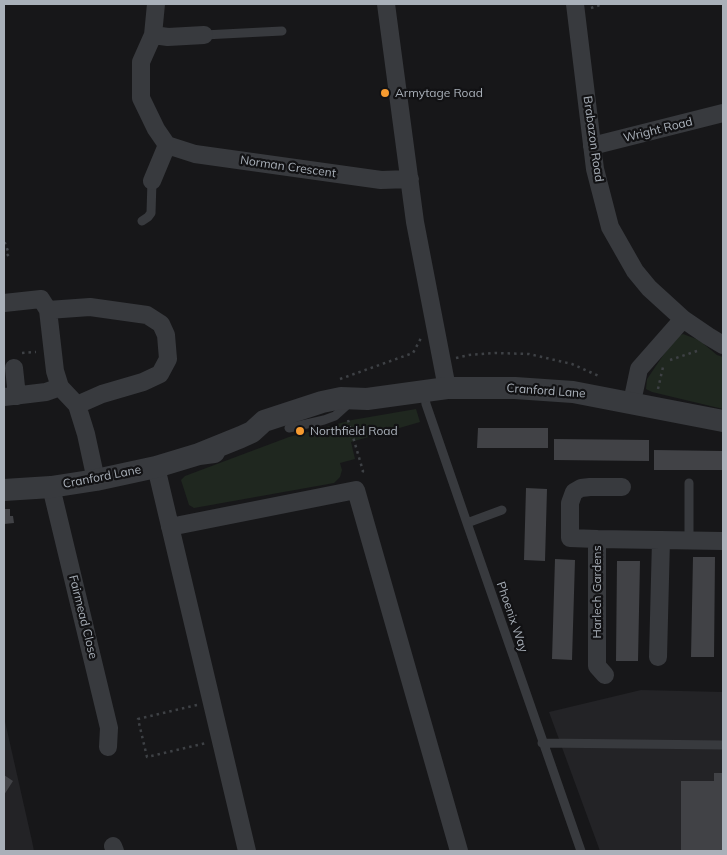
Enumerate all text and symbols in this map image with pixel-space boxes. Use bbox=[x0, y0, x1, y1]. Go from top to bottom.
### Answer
place label: Armytage Road bbox=[395, 86, 483, 100]
marker: Armytage Road bbox=[379, 87, 391, 99]
street label: Brabazon Road bbox=[580, 95, 606, 183]
street label: Wright Road bbox=[622, 114, 694, 146]
street label: Norman Crescent bbox=[239, 153, 337, 181]
street label: Cranford Lane bbox=[506, 381, 586, 401]
place label: Northfield Road bbox=[310, 424, 398, 438]
marker: Northfield Road bbox=[294, 425, 306, 437]
street label: Cranford Lane bbox=[62, 462, 142, 492]
street label: Harlech Gardens bbox=[590, 545, 604, 639]
street label: Fairmead Close bbox=[66, 574, 100, 660]
street label: Phoenix Way bbox=[493, 580, 531, 654]

